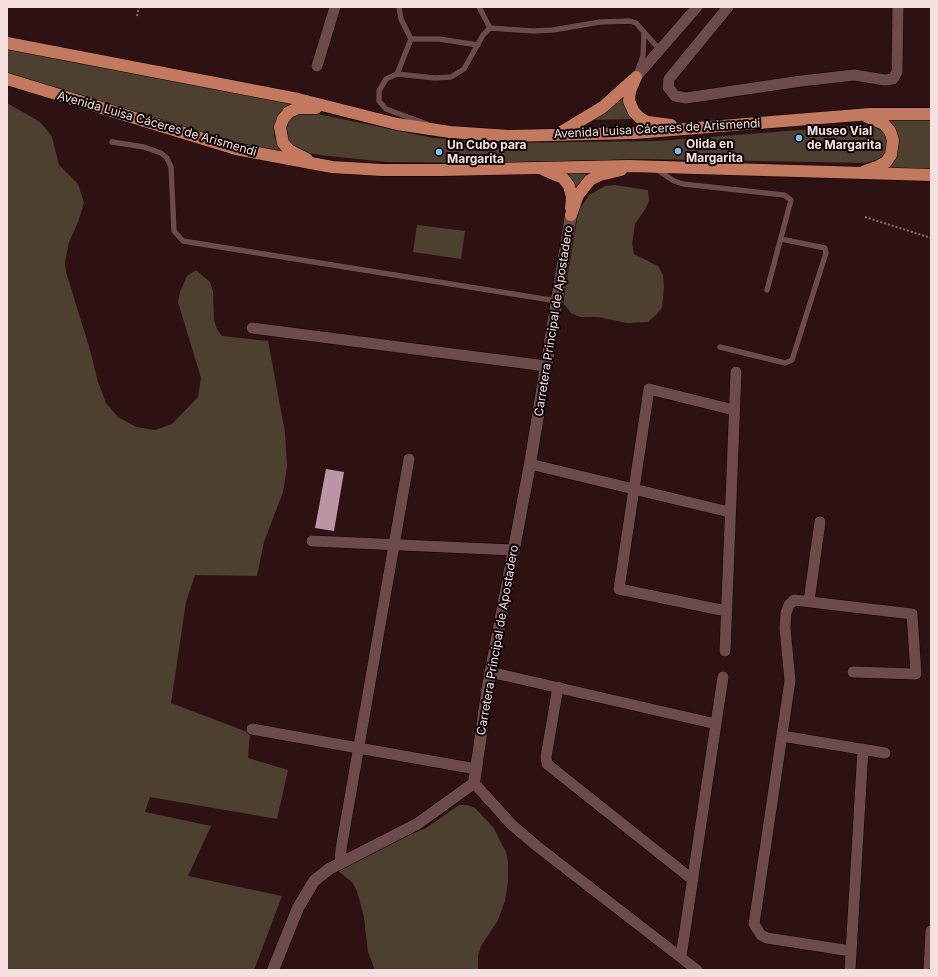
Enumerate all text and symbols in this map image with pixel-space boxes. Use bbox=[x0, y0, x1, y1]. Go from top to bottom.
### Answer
street label: Avenida Luisa Cáceres de Arismendi bbox=[56, 89, 258, 159]
street label: Avenida Luisa Cáceres de Arismendi bbox=[553, 116, 761, 142]
place label: Museo Vial de Margarita bbox=[807, 124, 881, 152]
marker: Museo Vial de Margarita bbox=[794, 133, 804, 143]
place label: Olida en Margarita bbox=[686, 137, 743, 165]
place label: Un Cubo para Margarita bbox=[447, 138, 527, 166]
marker: Olida en Margarita bbox=[673, 146, 683, 156]
marker: Un Cubo para Margarita bbox=[434, 147, 444, 157]
street label: Carretera Principal de Apostadero bbox=[532, 225, 576, 417]
street label: Carretera Principal de Apostadero bbox=[474, 544, 522, 736]

